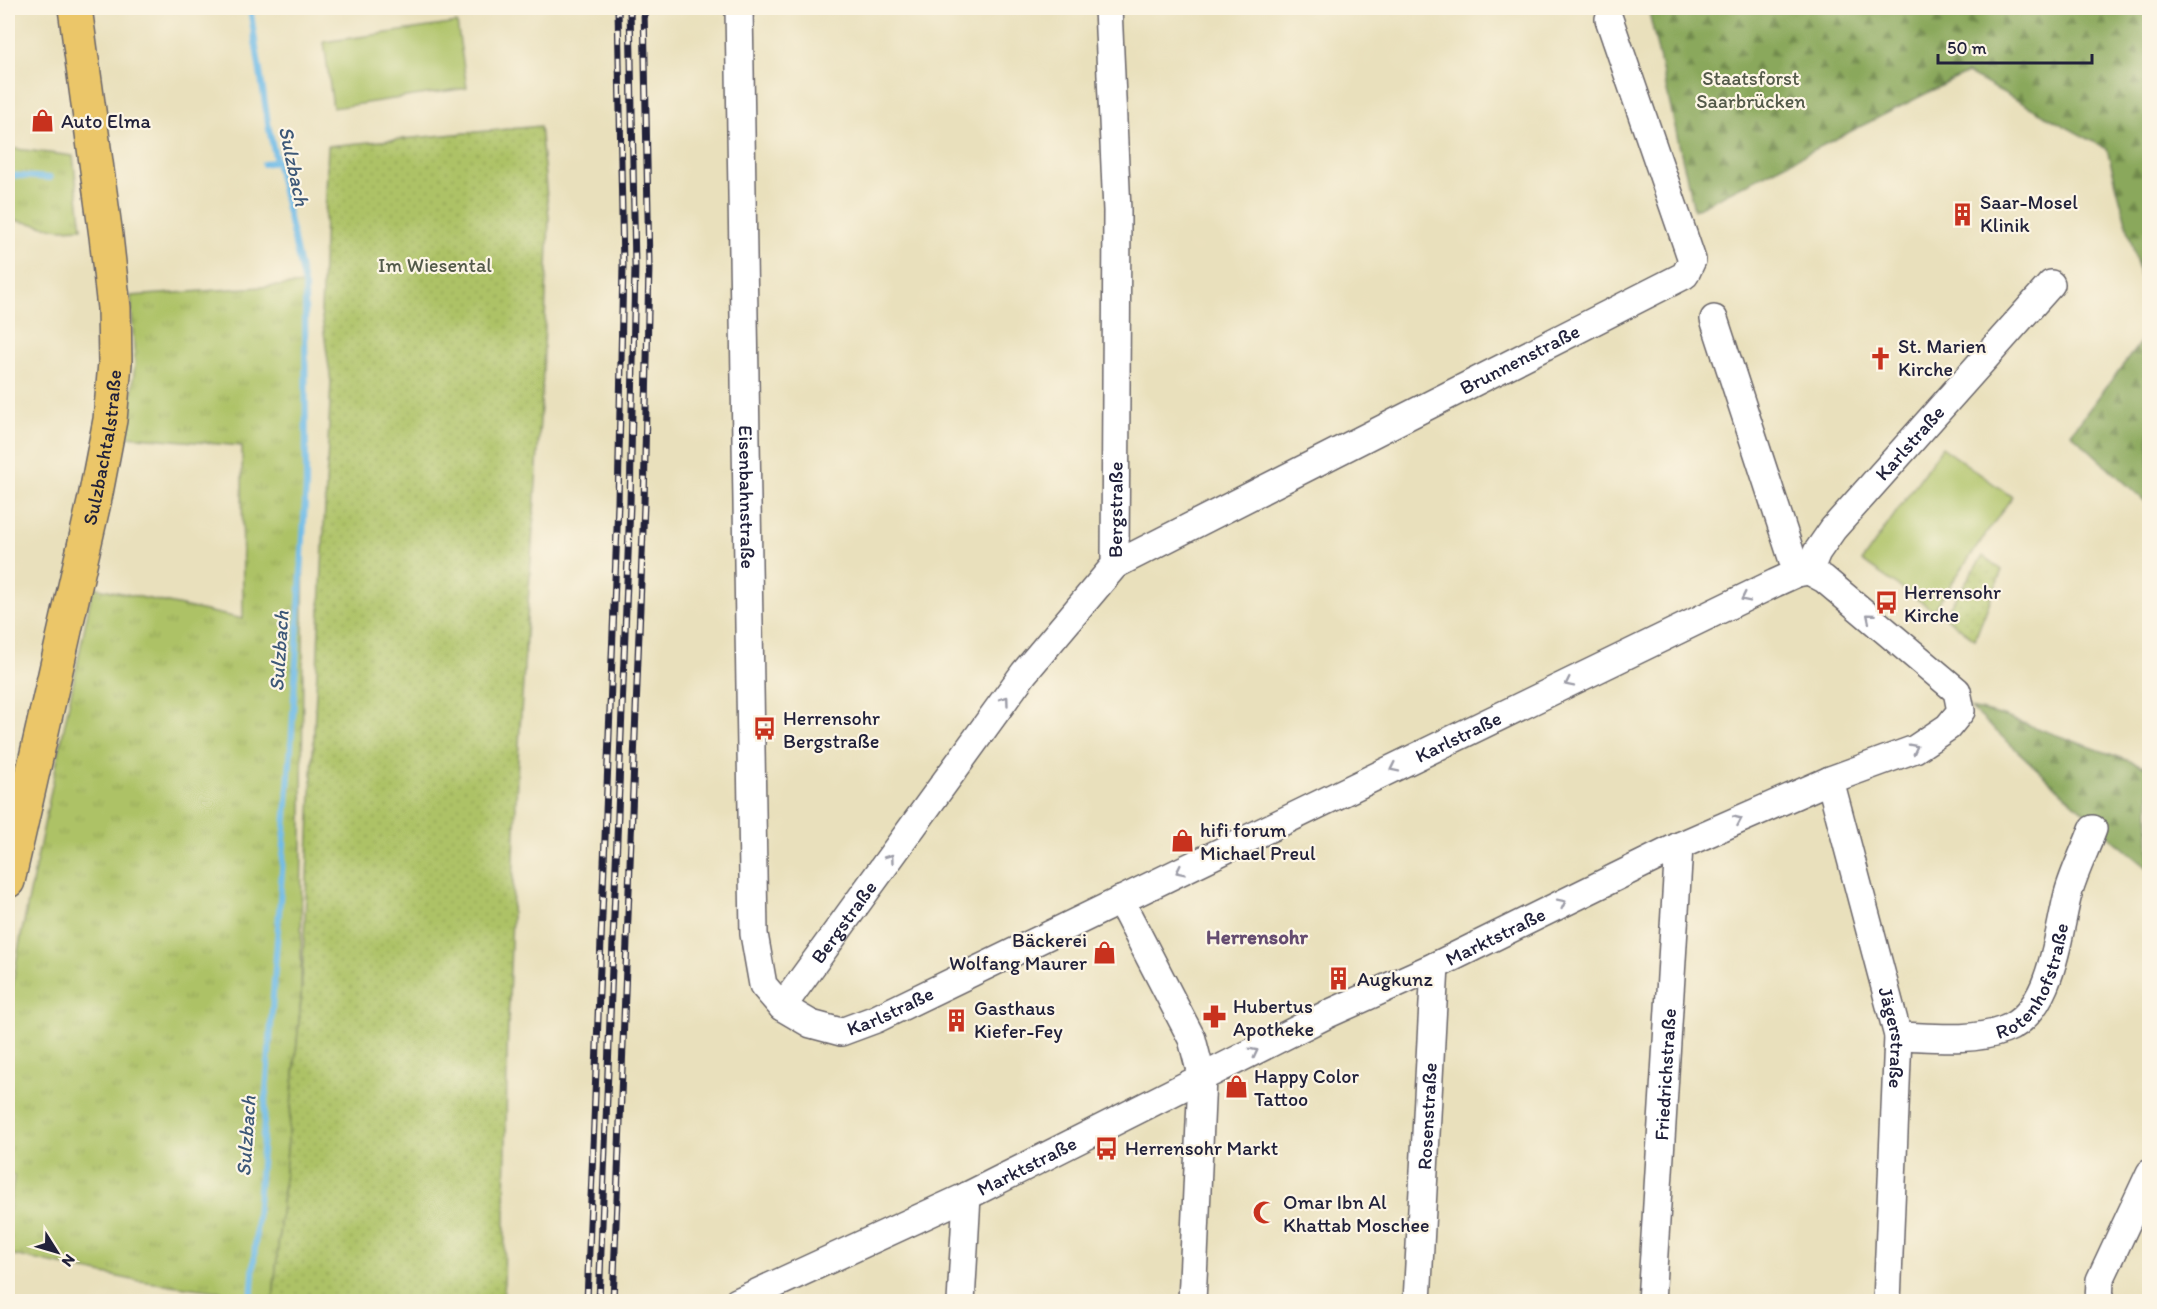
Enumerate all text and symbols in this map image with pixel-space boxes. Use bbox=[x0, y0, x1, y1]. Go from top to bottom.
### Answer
scale bar bbox=[1938, 27, 2092, 65]
text: 50 m bbox=[1947, 37, 1987, 59]
park label: Staatsforst Saarbrücken bbox=[1696, 66, 1806, 113]
shop icon: Auto Elma bbox=[30, 108, 56, 134]
place label: Auto Elma bbox=[61, 109, 152, 133]
water label: Sulzbach bbox=[274, 124, 315, 208]
place label: Saar-Mosel Klinik bbox=[1980, 190, 2078, 237]
building icon: Saar-Mosel Klinik bbox=[1949, 201, 1975, 227]
park label: Im Wiesental bbox=[378, 253, 492, 277]
street label: Brunnenstraße bbox=[1456, 319, 1584, 400]
place label: St. Marien Kirche bbox=[1898, 334, 1986, 381]
church icon: St. Marien Kirche bbox=[1867, 345, 1893, 371]
street label: Sulzbachtalstraße bbox=[77, 369, 126, 527]
street label: Karlstraße bbox=[1870, 400, 1949, 485]
street label: Eisenbahnstraße bbox=[734, 425, 760, 569]
street label: Bergstraße bbox=[1103, 461, 1128, 558]
place label: Herrensohr Kirche bbox=[1904, 580, 2001, 627]
bus stop icon: Herrensohr Kirche bbox=[1873, 590, 1899, 616]
one-way arrow bbox=[1740, 591, 1751, 603]
water label: Sulzbach bbox=[263, 610, 294, 692]
one-way arrow bbox=[1866, 613, 1877, 624]
one-way arrow bbox=[1565, 676, 1576, 688]
one-way arrow bbox=[998, 696, 1009, 707]
place label: Herrensohr Bergstraße bbox=[783, 706, 880, 753]
street label: Karlstraße bbox=[1411, 706, 1505, 768]
bus stop icon: Herrensohr Bergstraße bbox=[752, 716, 778, 742]
one-way arrow bbox=[1908, 744, 1918, 755]
one-way arrow bbox=[1389, 761, 1400, 773]
one-way arrow bbox=[1732, 815, 1743, 827]
place label: hifi forum Michael Preul bbox=[1200, 818, 1316, 865]
shop icon: hifi forum Michael Preul bbox=[1169, 828, 1195, 854]
one-way arrow bbox=[883, 854, 894, 865]
one-way arrow bbox=[1176, 864, 1187, 876]
street label: Bergstraße bbox=[806, 876, 882, 968]
one-way arrow bbox=[1556, 899, 1567, 911]
street label: Marktstraße bbox=[1441, 902, 1549, 971]
street label: Rotenhofstraße bbox=[1992, 921, 2073, 1044]
district label: Herrensohr bbox=[1206, 924, 1309, 949]
place label: Bäckerei Wolfang Maurer bbox=[949, 928, 1087, 975]
shop icon: Bäckerei Wolfang Maurer bbox=[1092, 939, 1118, 965]
building icon: Augkunz bbox=[1326, 966, 1352, 992]
place label: Augkunz bbox=[1357, 967, 1433, 991]
street label: Karlstraße bbox=[843, 981, 937, 1041]
street label: Jägerstraße bbox=[1873, 984, 1910, 1089]
place label: Hubertus Apotheke bbox=[1233, 994, 1314, 1041]
place label: Gasthaus Kiefer-Fey bbox=[974, 996, 1063, 1043]
pharmacy icon: Hubertus Apotheke bbox=[1202, 1004, 1228, 1030]
building icon: Gasthaus Kiefer-Fey bbox=[943, 1007, 969, 1033]
street label: Friedrichstraße bbox=[1649, 1008, 1681, 1141]
one-way arrow bbox=[1248, 1048, 1259, 1059]
street label: Rosenstraße bbox=[1412, 1062, 1442, 1171]
place label: Happy Color Tattoo bbox=[1254, 1064, 1359, 1111]
shop icon: Happy Color Tattoo bbox=[1223, 1074, 1249, 1100]
water label: Sulzbach bbox=[230, 1095, 261, 1177]
street label: Marktstraße bbox=[973, 1131, 1080, 1201]
bus stop icon: Herrensohr Markt bbox=[1094, 1135, 1120, 1161]
place label: Herrensohr Markt bbox=[1125, 1136, 1278, 1160]
place label: Omar Ibn Al Khattab Moschee bbox=[1283, 1190, 1429, 1237]
mosque icon: Omar Ibn Al Khattab Moschee bbox=[1252, 1200, 1278, 1226]
north arrow bbox=[27, 1222, 87, 1282]
text: N bbox=[58, 1251, 79, 1271]

